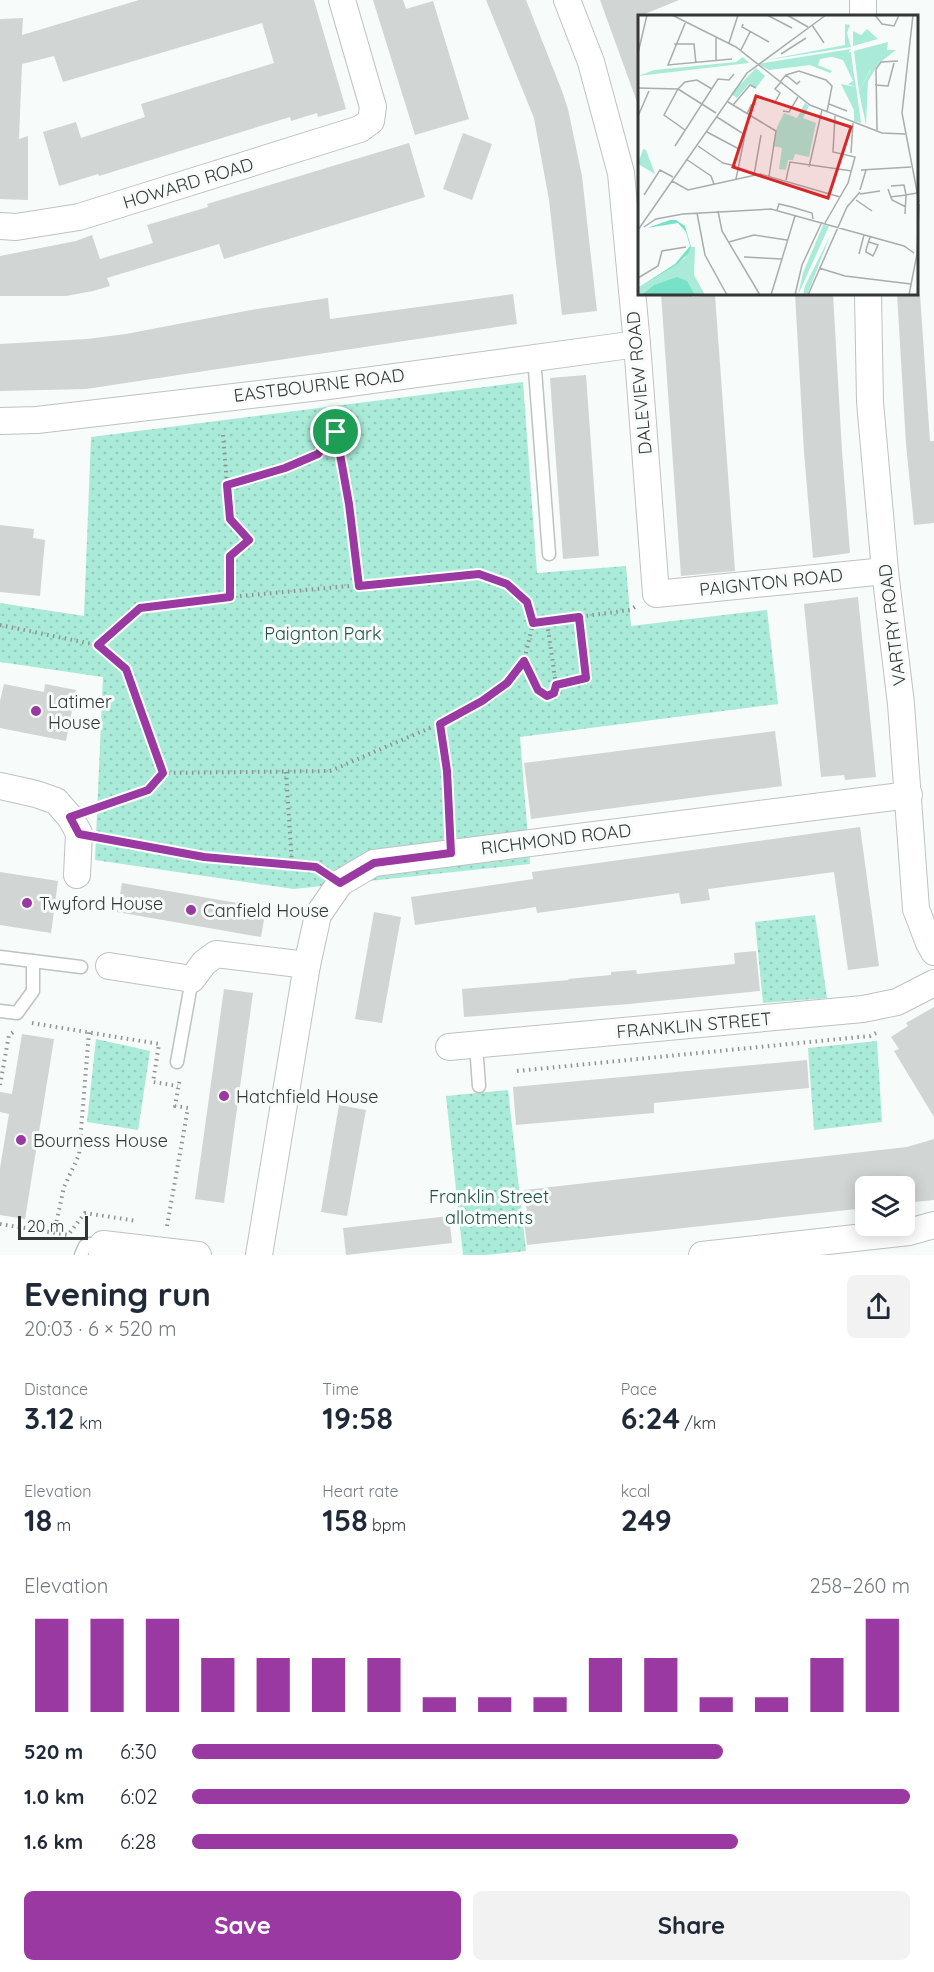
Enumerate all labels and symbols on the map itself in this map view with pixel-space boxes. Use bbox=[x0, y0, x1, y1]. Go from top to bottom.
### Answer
inset map bbox=[638, 15, 919, 296]
street label: HOWARD ROAD bbox=[120, 152, 256, 214]
street label: DALEVIEW ROAD bbox=[621, 310, 657, 455]
street label: EASTBOURNE ROAD bbox=[232, 363, 406, 407]
pin bbox=[310, 406, 361, 457]
street label: PAIGNTON ROAD bbox=[698, 563, 844, 601]
street label: VARTRY ROAD bbox=[873, 563, 911, 687]
park label: Paignton Park bbox=[264, 622, 382, 645]
place label: Latimer House bbox=[48, 690, 112, 734]
marker: Latimer House bbox=[29, 704, 43, 718]
street label: RICHMOND ROAD bbox=[480, 818, 632, 860]
place label: Twyford House bbox=[39, 892, 163, 915]
marker: Twyford House bbox=[20, 896, 34, 910]
place label: Canfield House bbox=[203, 899, 329, 922]
marker: Canfield House bbox=[184, 903, 198, 917]
street label: FRANKLIN STREET bbox=[615, 1007, 773, 1043]
place label: Hatchfield House bbox=[236, 1085, 378, 1108]
marker: Hatchfield House bbox=[217, 1089, 231, 1103]
place label: Bourness House bbox=[33, 1129, 168, 1152]
marker: Bourness House bbox=[14, 1133, 28, 1147]
park label: Franklin Street allotments bbox=[429, 1185, 549, 1229]
scale bar bbox=[18, 1213, 88, 1240]

